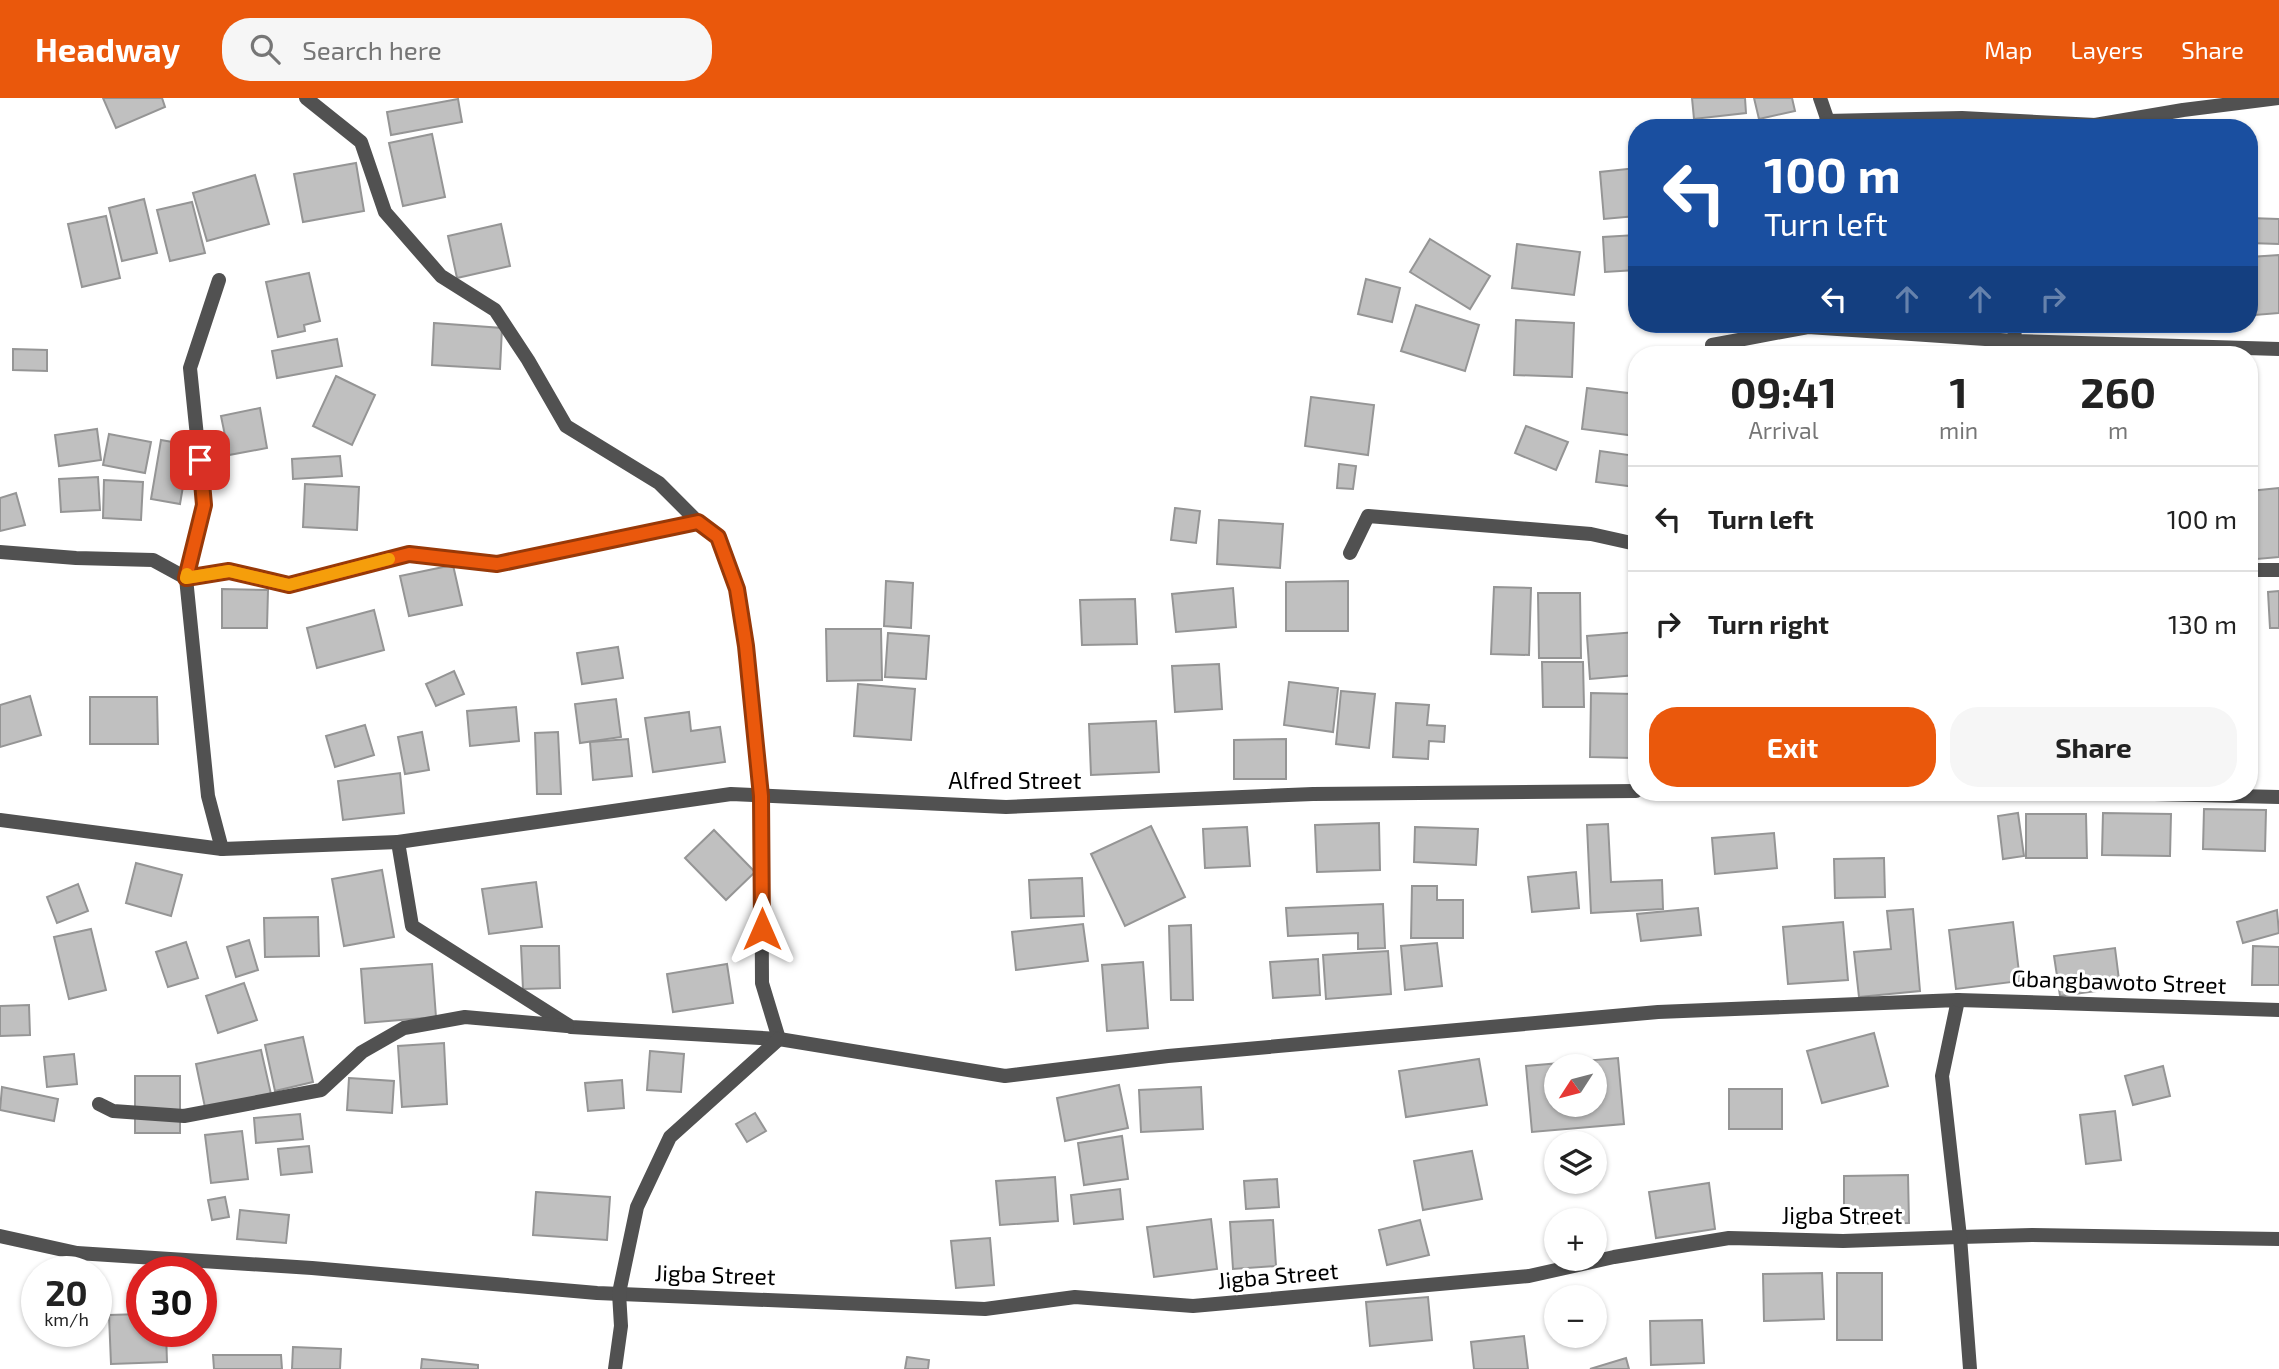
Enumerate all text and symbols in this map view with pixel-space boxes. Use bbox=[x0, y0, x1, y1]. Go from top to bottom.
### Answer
search box bbox=[222, 18, 712, 81]
text: Headway bbox=[35, 29, 180, 69]
icon: search bbox=[246, 30, 284, 68]
text: Search here bbox=[302, 34, 442, 65]
text: Map bbox=[1984, 35, 2032, 64]
text: Layers bbox=[2070, 35, 2143, 64]
text: Share bbox=[2181, 35, 2244, 64]
text: 100 m bbox=[1764, 144, 1901, 203]
icon: left bbox=[1649, 147, 1740, 238]
text: Turn left bbox=[1764, 204, 1888, 242]
icon: left bbox=[1815, 280, 1853, 318]
icon: ahead bbox=[1888, 280, 1926, 318]
icon: ahead bbox=[1961, 280, 1999, 318]
icon: right bbox=[2034, 280, 2072, 318]
text: 09:41 bbox=[1730, 366, 1837, 416]
text: 1 bbox=[1950, 366, 1968, 416]
text: 260 bbox=[2080, 366, 2156, 416]
text: Arrival bbox=[1749, 416, 1819, 444]
text: min bbox=[1939, 416, 1978, 444]
text: m bbox=[2108, 416, 2128, 444]
pin bbox=[170, 430, 230, 490]
icon: arrive bbox=[181, 441, 219, 479]
icon: left bbox=[1649, 500, 1687, 538]
text: Turn left bbox=[1708, 503, 1814, 534]
text: 100 m bbox=[2167, 503, 2237, 534]
icon: right bbox=[1649, 605, 1687, 643]
text: Turn right bbox=[1708, 608, 1829, 639]
text: 130 m bbox=[2168, 608, 2237, 639]
button: Exit bbox=[1649, 707, 1936, 787]
button: Share bbox=[1950, 707, 2237, 787]
street label: Alfred Street bbox=[948, 766, 1082, 794]
position arrow bbox=[725, 892, 799, 966]
street label: Gbangbawoto Street bbox=[2011, 963, 2227, 999]
north arrow bbox=[1544, 1054, 1606, 1116]
map controls bbox=[1544, 1054, 1607, 1348]
button: layers bbox=[1544, 1131, 1607, 1194]
street label: Jigba Street bbox=[1781, 1201, 1903, 1229]
button: + bbox=[1544, 1208, 1607, 1271]
speed limit sign: 30 bbox=[126, 1256, 217, 1347]
street label: Jigba Street bbox=[1216, 1256, 1340, 1294]
street label: Jigba Street bbox=[654, 1258, 776, 1290]
text: 20 bbox=[45, 1271, 88, 1313]
button: − bbox=[1544, 1285, 1607, 1348]
text: km/h bbox=[44, 1308, 89, 1330]

